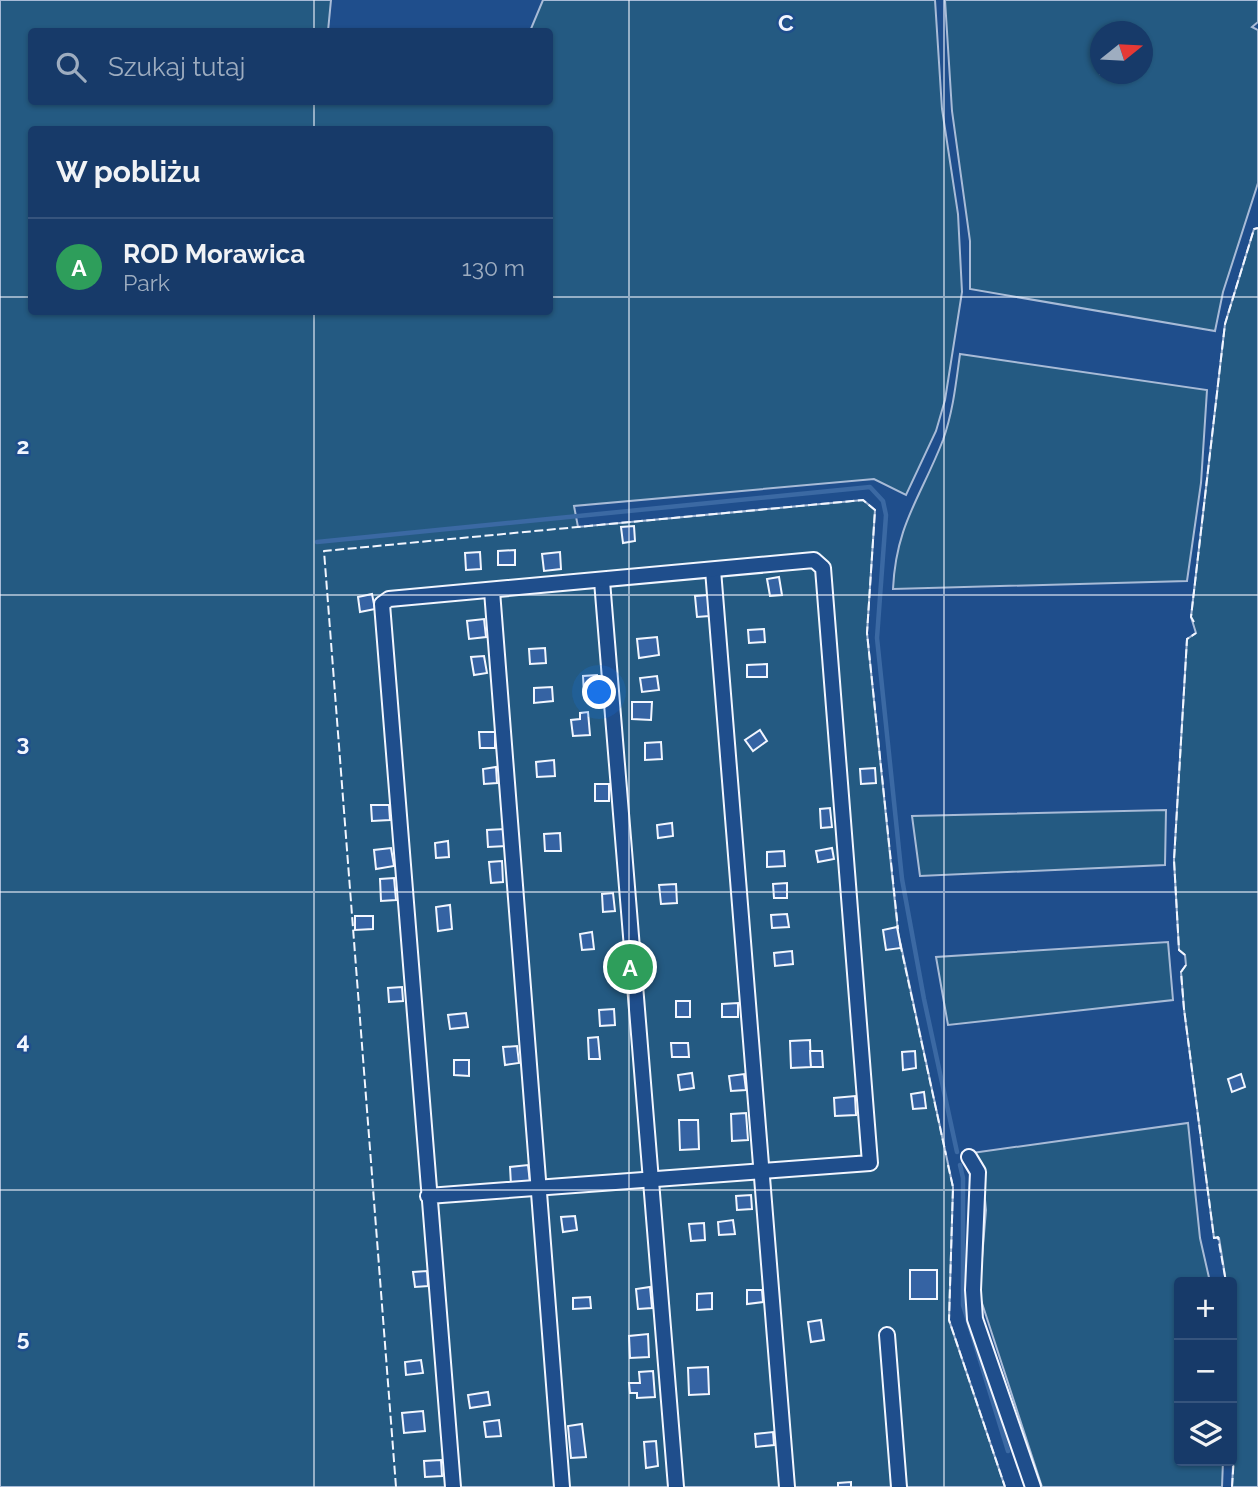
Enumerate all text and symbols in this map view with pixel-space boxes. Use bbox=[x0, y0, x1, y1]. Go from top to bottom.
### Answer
text: C bbox=[778, 9, 794, 36]
north arrow bbox=[1090, 21, 1153, 84]
search box bbox=[28, 28, 553, 105]
icon: search bbox=[52, 48, 90, 86]
text: Szukaj tutaj bbox=[108, 52, 245, 82]
text: W pobliżu bbox=[56, 154, 200, 189]
text: ROD Morawica bbox=[123, 239, 305, 269]
text: A bbox=[71, 254, 87, 281]
text: 130 m bbox=[462, 254, 525, 281]
text: Park bbox=[123, 269, 170, 296]
text: 2 bbox=[17, 432, 29, 459]
your location bbox=[582, 675, 616, 709]
text: 3 bbox=[17, 729, 29, 756]
pin: A bbox=[607, 941, 653, 993]
text: 4 bbox=[16, 1027, 30, 1054]
map controls bbox=[1174, 1277, 1237, 1466]
button: + bbox=[1174, 1277, 1237, 1340]
text: 5 bbox=[17, 1324, 30, 1351]
button: − bbox=[1174, 1340, 1237, 1403]
button: layers bbox=[1174, 1403, 1237, 1466]

